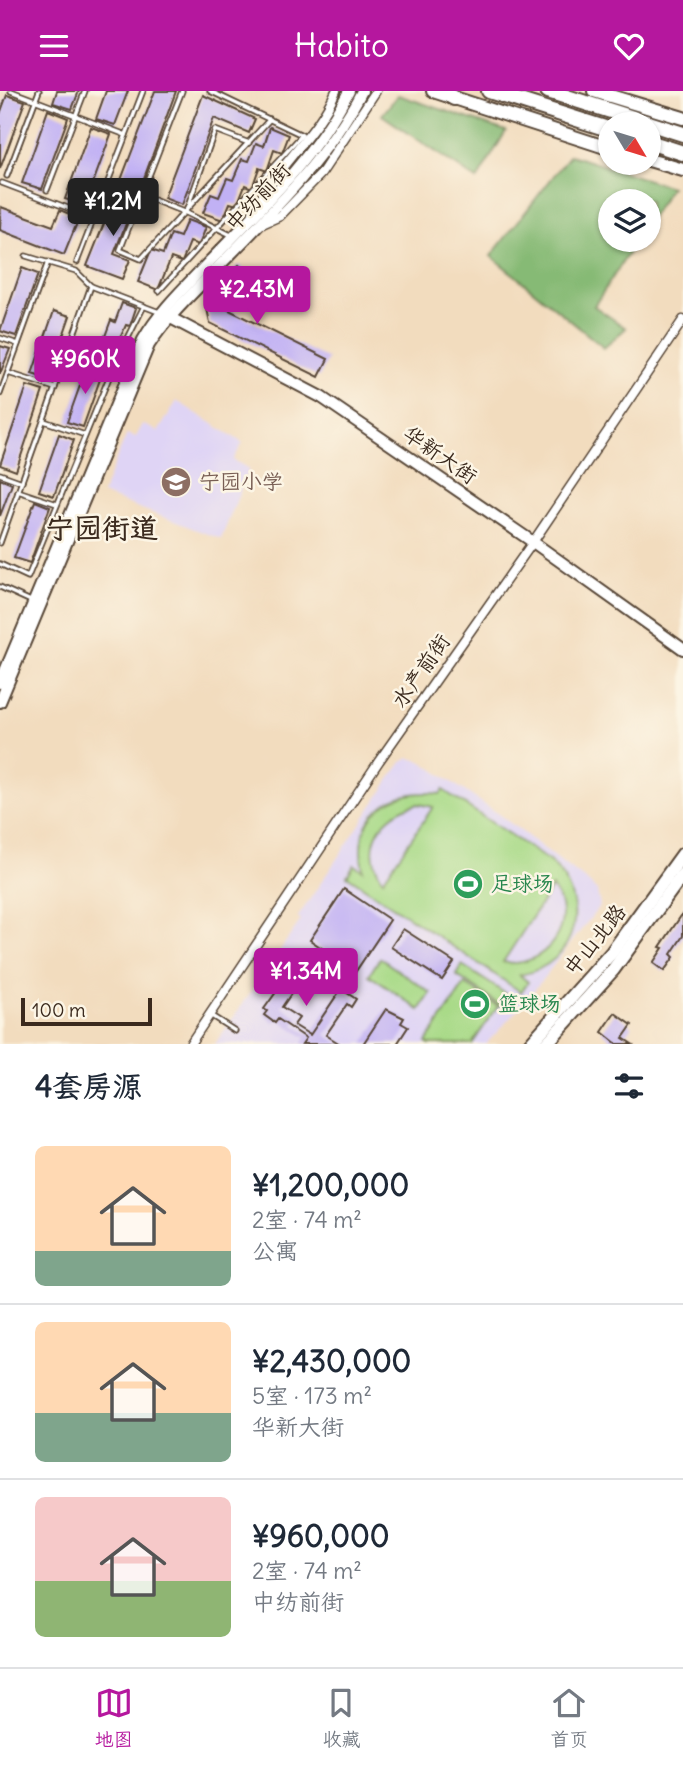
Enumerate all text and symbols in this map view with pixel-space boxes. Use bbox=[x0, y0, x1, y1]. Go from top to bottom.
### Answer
text: Habito bbox=[294, 25, 389, 66]
icon: menu bbox=[35, 27, 73, 65]
icon: heart bbox=[610, 27, 648, 65]
north arrow bbox=[598, 112, 662, 175]
map controls bbox=[598, 112, 661, 252]
street label: 中纺前街 bbox=[219, 157, 296, 237]
pin: ¥1.2M bbox=[64, 179, 162, 238]
text: ¥1.2M bbox=[84, 186, 142, 215]
button: layers bbox=[598, 189, 661, 252]
pin: ¥2.43M bbox=[200, 267, 314, 326]
text: ¥2.43M bbox=[219, 274, 295, 303]
pin: ¥960K bbox=[36, 337, 134, 396]
text: ¥960K bbox=[50, 344, 120, 373]
street label: 华新大街 bbox=[398, 419, 482, 490]
school or university icon: 宁园小学 bbox=[159, 465, 193, 499]
place label: 宁园小学 bbox=[199, 468, 283, 495]
district label: 宁园街道 bbox=[46, 510, 158, 546]
street label: 水产前街 bbox=[385, 629, 456, 713]
sports icon: 足球场 bbox=[451, 867, 485, 901]
place label: 足球场 bbox=[491, 870, 554, 897]
street label: 中山北路 bbox=[558, 899, 632, 981]
pin: ¥1.34M bbox=[249, 949, 363, 1008]
text: ¥1.34M bbox=[270, 956, 342, 985]
sports icon: 篮球场 bbox=[458, 987, 492, 1021]
place label: 篮球场 bbox=[498, 990, 561, 1017]
scale bar bbox=[21, 995, 152, 1027]
text: 100 m bbox=[32, 998, 86, 1022]
text: 4套房源 bbox=[35, 1067, 142, 1105]
icon: filters bbox=[610, 1067, 648, 1105]
text: ¥1,200,000 bbox=[252, 1166, 409, 1204]
icon: home bbox=[91, 1174, 175, 1258]
text: 2室 · 74 m² bbox=[252, 1205, 362, 1234]
text: 公寓 bbox=[252, 1236, 298, 1265]
text: ¥2,430,000 bbox=[252, 1342, 411, 1380]
icon: home bbox=[91, 1350, 175, 1434]
text: 5室 · 173 m² bbox=[252, 1381, 372, 1410]
text: 华新大街 bbox=[252, 1412, 344, 1441]
text: ¥960,000 bbox=[252, 1517, 389, 1555]
icon: home bbox=[91, 1525, 175, 1609]
text: 2室 · 74 m² bbox=[252, 1556, 362, 1585]
text: 中纺前街 bbox=[252, 1587, 344, 1616]
tab: 地图 bbox=[95, 1684, 133, 1751]
tab: 收藏 bbox=[322, 1684, 360, 1751]
tab: 首页 bbox=[550, 1684, 588, 1751]

